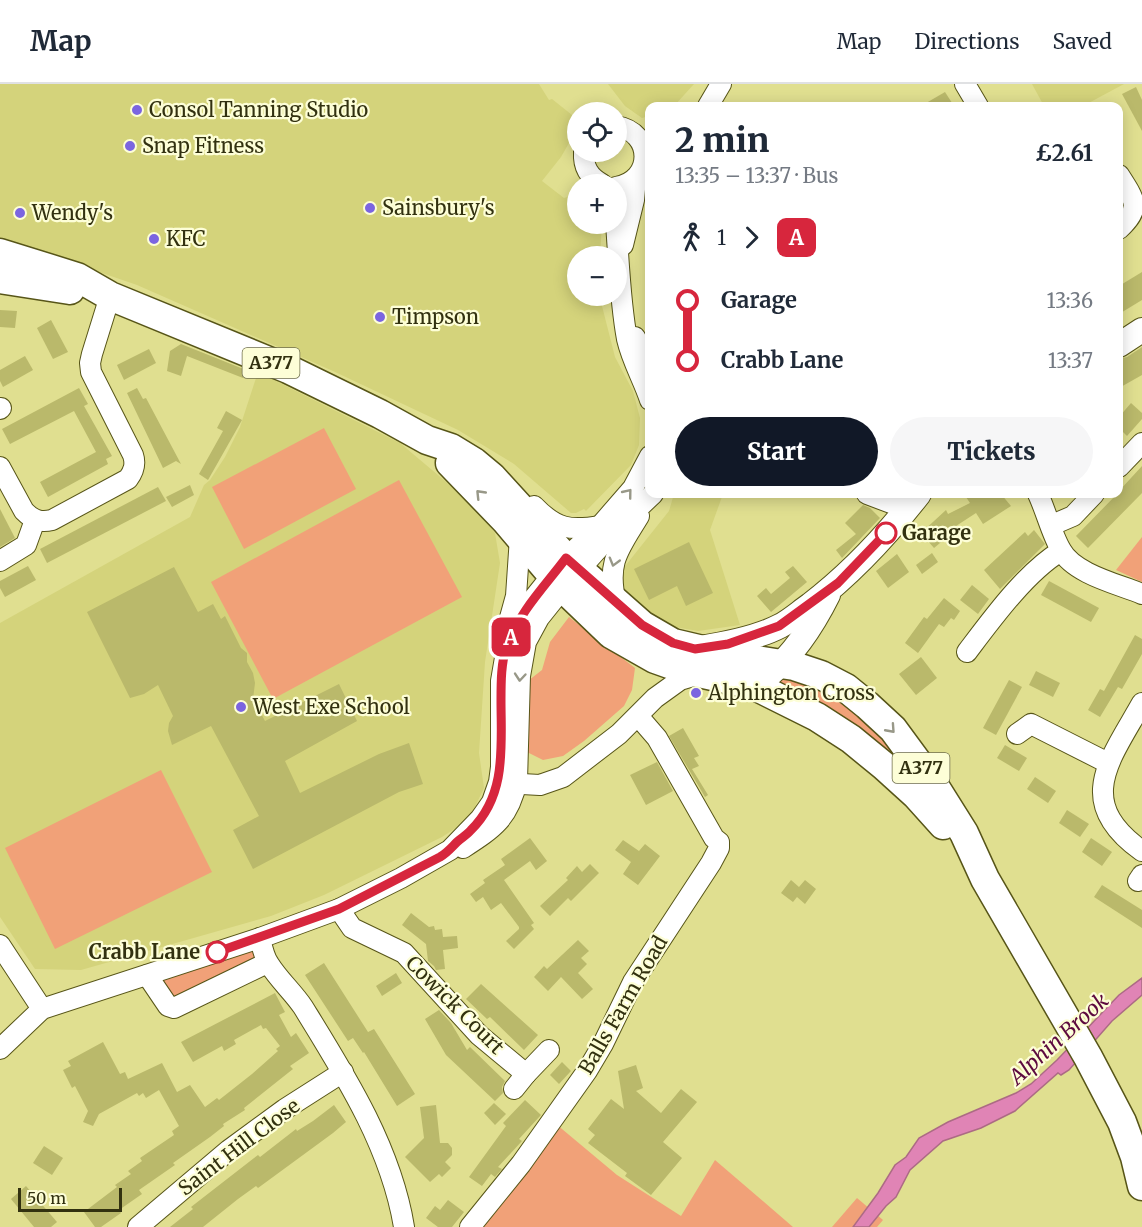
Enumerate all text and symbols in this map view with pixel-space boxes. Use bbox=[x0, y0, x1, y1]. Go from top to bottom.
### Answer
text: Map bbox=[30, 23, 92, 59]
text: Map bbox=[837, 28, 881, 55]
text: Directions bbox=[914, 28, 1019, 55]
text: Saved bbox=[1052, 28, 1112, 55]
place label: Consol Tanning Studio bbox=[149, 97, 369, 122]
map controls bbox=[567, 102, 627, 306]
button: locate bbox=[567, 102, 627, 162]
marker: Consol Tanning Studio bbox=[130, 103, 144, 117]
text: 2 min bbox=[675, 120, 769, 161]
place label: Snap Fitness bbox=[142, 133, 264, 158]
marker: Snap Fitness bbox=[123, 139, 137, 153]
text: £2.61 bbox=[1035, 139, 1093, 167]
text: 13:35 – 13:37 · Bus bbox=[675, 163, 838, 188]
button: + bbox=[567, 174, 627, 234]
place label: Sainsbury's bbox=[382, 195, 495, 220]
place label: Wendy's bbox=[31, 200, 113, 225]
marker: Sainsbury's bbox=[363, 201, 377, 215]
marker: Wendy's bbox=[13, 206, 27, 220]
icon: walk bbox=[675, 221, 708, 254]
icon: forward bbox=[735, 221, 768, 254]
text: A bbox=[789, 224, 804, 251]
text: 1 bbox=[717, 225, 726, 250]
place label: KFC bbox=[166, 226, 206, 251]
marker: KFC bbox=[147, 232, 161, 246]
button: − bbox=[567, 246, 627, 306]
text: Garage bbox=[721, 286, 797, 314]
text: 13:36 bbox=[1047, 288, 1093, 313]
place label: Timpson bbox=[392, 304, 479, 329]
marker: Timpson bbox=[373, 310, 387, 324]
text: Crabb Lane bbox=[721, 346, 843, 374]
road number: A377 bbox=[242, 348, 300, 378]
text: 13:37 bbox=[1048, 348, 1093, 373]
button: Start bbox=[675, 417, 878, 486]
button: Tickets bbox=[890, 417, 1093, 486]
one-way arrow bbox=[621, 489, 632, 500]
one-way arrow bbox=[477, 491, 488, 502]
place label: Garage bbox=[902, 520, 971, 545]
marker: Garage bbox=[875, 522, 897, 544]
one-way arrow bbox=[609, 557, 622, 567]
line badge: A bbox=[492, 618, 530, 656]
text: A bbox=[504, 624, 518, 651]
one-way arrow bbox=[514, 672, 527, 681]
place label: Alphington Cross bbox=[707, 680, 875, 705]
marker: Alphington Cross bbox=[689, 686, 703, 700]
place label: West Exe School bbox=[252, 694, 410, 719]
marker: West Exe School bbox=[234, 700, 248, 714]
one-way arrow bbox=[884, 722, 895, 733]
road number: A377 bbox=[892, 753, 950, 783]
street label: Balls Farm Road bbox=[573, 931, 672, 1079]
place label: Crabb Lane bbox=[89, 939, 200, 964]
marker: Crabb Lane bbox=[206, 941, 228, 963]
street label: Cowick Court bbox=[401, 950, 510, 1059]
water label: Alphin Brook bbox=[1002, 987, 1114, 1092]
street label: Saint Hill Close bbox=[173, 1093, 304, 1200]
scale bar bbox=[18, 1185, 122, 1212]
text: 50 m bbox=[27, 1188, 66, 1208]

